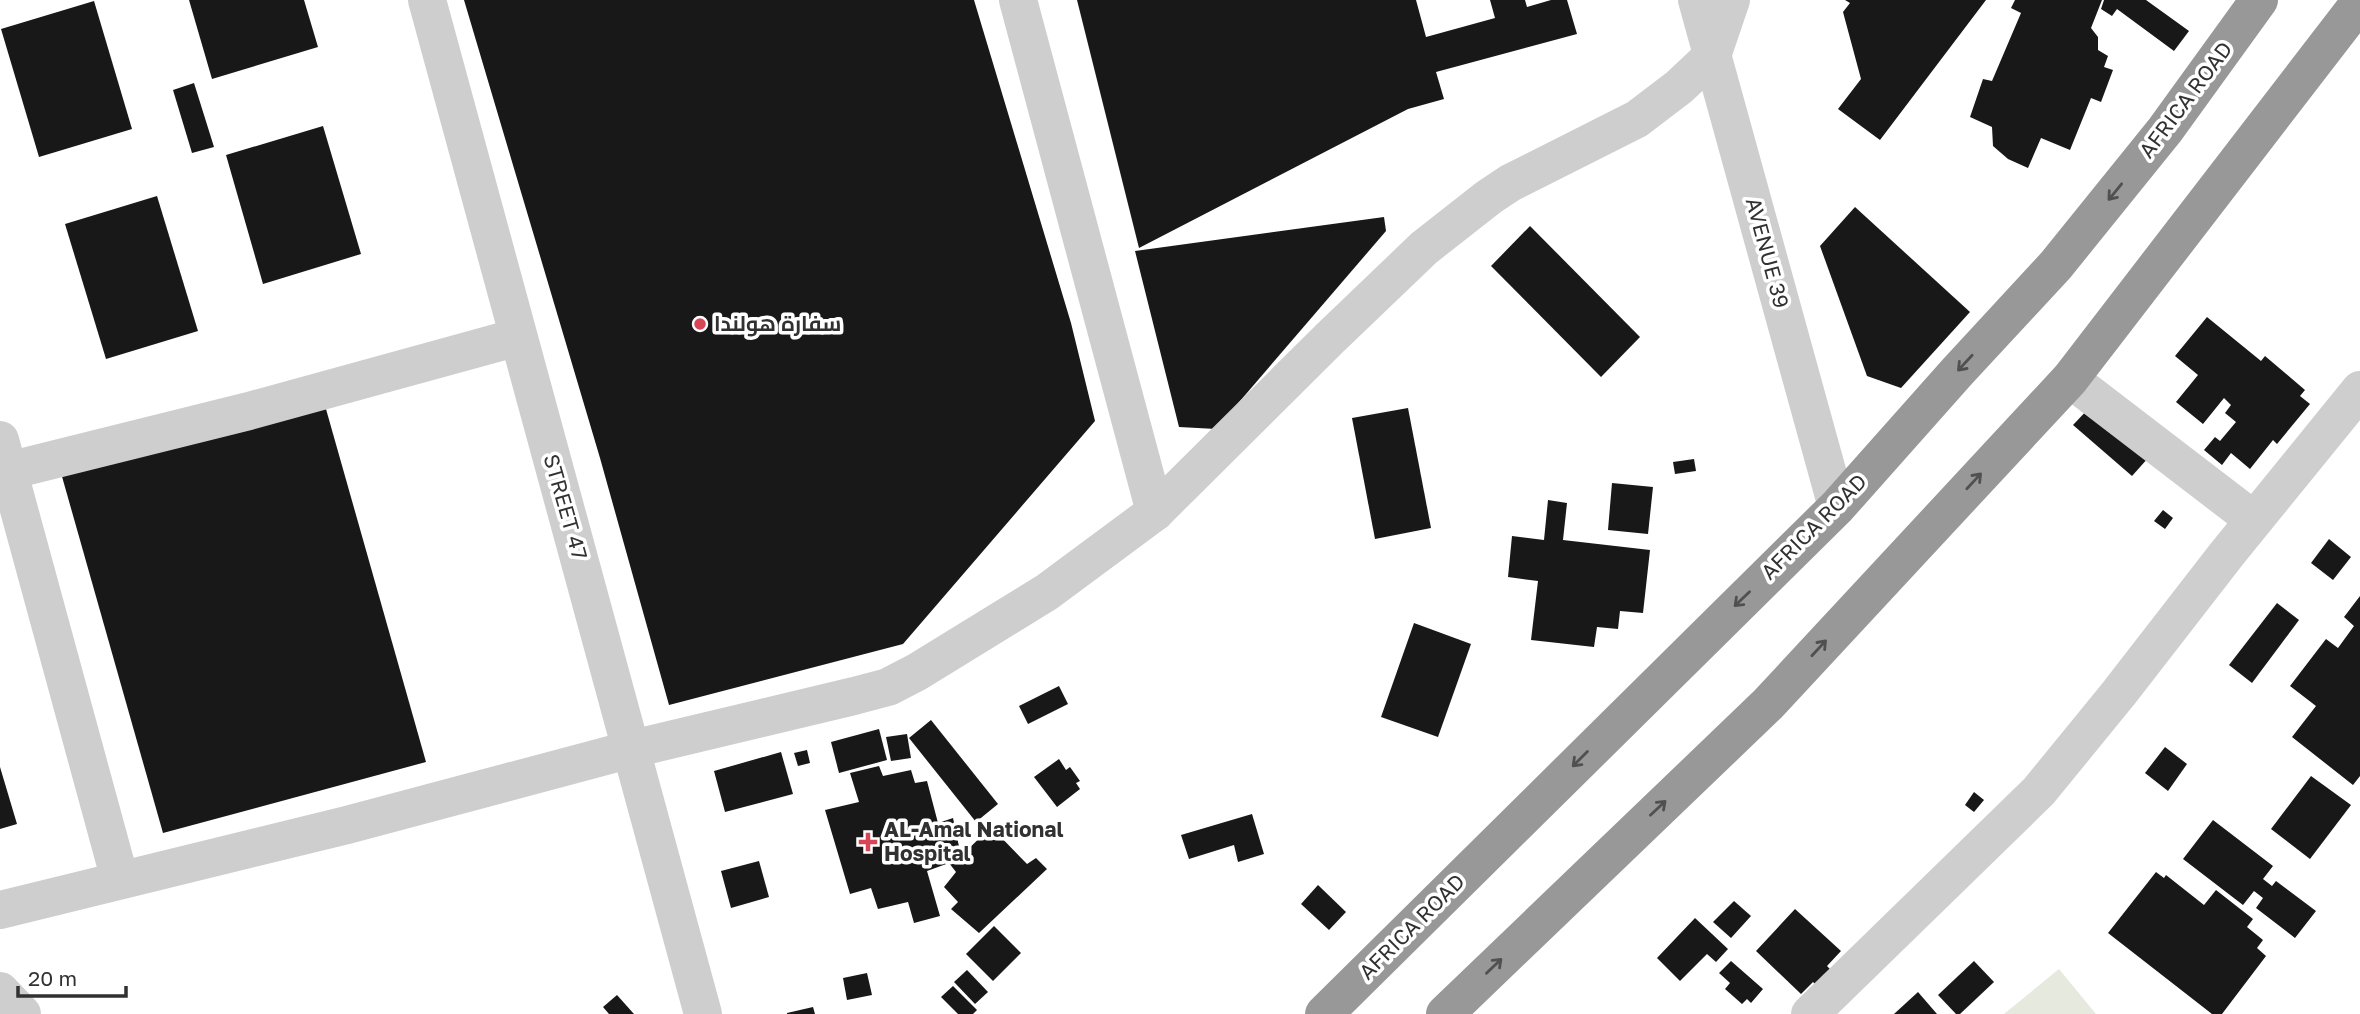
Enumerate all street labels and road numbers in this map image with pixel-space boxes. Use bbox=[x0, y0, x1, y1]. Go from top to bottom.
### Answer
street label: AFRICA ROAD bbox=[2133, 36, 2237, 163]
street label: AVENUE 39 bbox=[1741, 195, 1795, 311]
street label: STREET 47 bbox=[539, 451, 593, 562]
street label: AFRICA ROAD bbox=[1755, 468, 1872, 585]
street label: AFRICA ROAD bbox=[1353, 868, 1470, 985]

